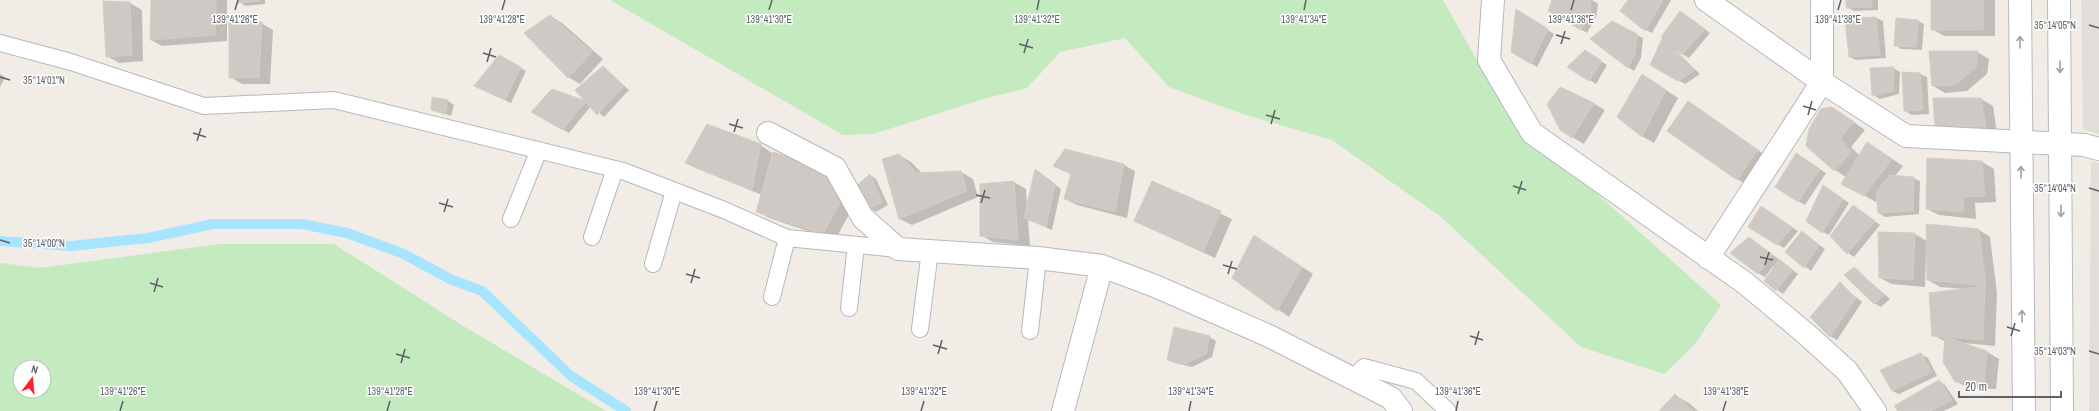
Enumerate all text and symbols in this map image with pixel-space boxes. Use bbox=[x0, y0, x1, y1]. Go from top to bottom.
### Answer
text: 139°41'26"E bbox=[212, 13, 258, 26]
text: 139°41'28"E bbox=[479, 13, 525, 26]
text: 139°41'30"E bbox=[746, 13, 792, 26]
text: 139°41'32"E bbox=[1014, 13, 1060, 26]
text: 139°41'34"E bbox=[1281, 13, 1327, 26]
text: 139°41'36"E bbox=[1548, 13, 1594, 26]
text: 139°41'38"E bbox=[1815, 13, 1861, 26]
text: 35°14'05"N bbox=[2034, 19, 2076, 32]
one-way arrow bbox=[2016, 36, 2024, 49]
one-way arrow bbox=[2056, 60, 2063, 73]
text: 35°14'01"N bbox=[23, 74, 65, 87]
one-way arrow bbox=[2017, 166, 2025, 179]
text: 35°14'04"N bbox=[2034, 182, 2076, 195]
one-way arrow bbox=[2057, 204, 2065, 217]
text: 35°14'00"N bbox=[23, 237, 65, 250]
one-way arrow bbox=[2019, 310, 2026, 323]
text: 35°14'03"N bbox=[2034, 345, 2076, 358]
north arrow bbox=[12, 359, 52, 399]
text: N bbox=[30, 362, 40, 377]
scale bar bbox=[1959, 373, 2061, 399]
text: 20 m bbox=[1965, 379, 1987, 395]
text: 139°41'26"E bbox=[100, 385, 146, 398]
text: 139°41'28"E bbox=[367, 385, 413, 398]
text: 139°41'30"E bbox=[634, 385, 680, 398]
text: 139°41'32"E bbox=[901, 385, 947, 398]
text: 139°41'34"E bbox=[1168, 385, 1214, 398]
text: 139°41'36"E bbox=[1435, 385, 1481, 398]
text: 139°41'38"E bbox=[1703, 385, 1749, 398]

